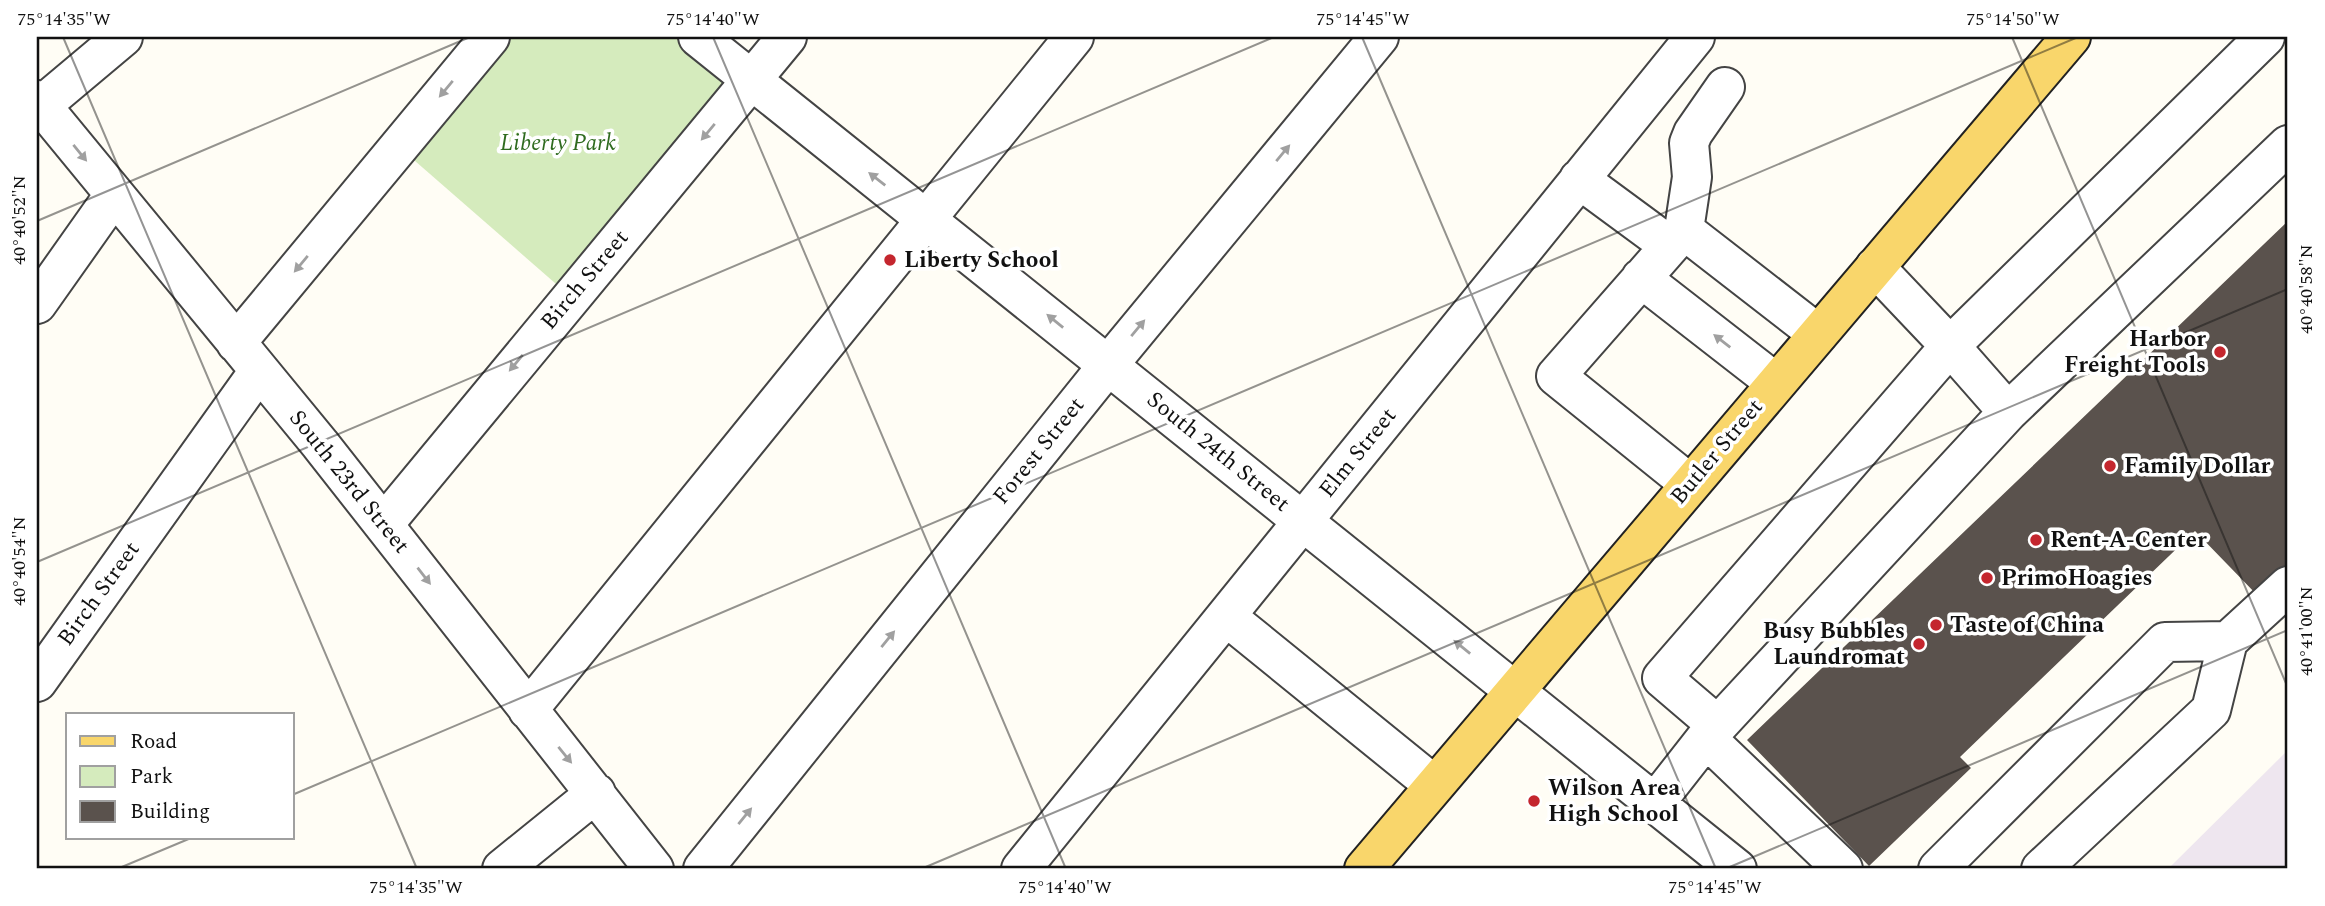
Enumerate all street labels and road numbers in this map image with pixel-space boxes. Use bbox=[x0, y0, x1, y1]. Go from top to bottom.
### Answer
street label: Birch Street bbox=[532, 222, 638, 338]
street label: South 24th Street bbox=[1139, 383, 1297, 521]
street label: Forest Street bbox=[984, 389, 1094, 513]
street label: Butler Street bbox=[1662, 391, 1772, 513]
street label: Elm Street bbox=[1311, 400, 1405, 506]
street label: South 23rd Street bbox=[280, 402, 418, 562]
street label: Birch Street bbox=[49, 534, 149, 654]

